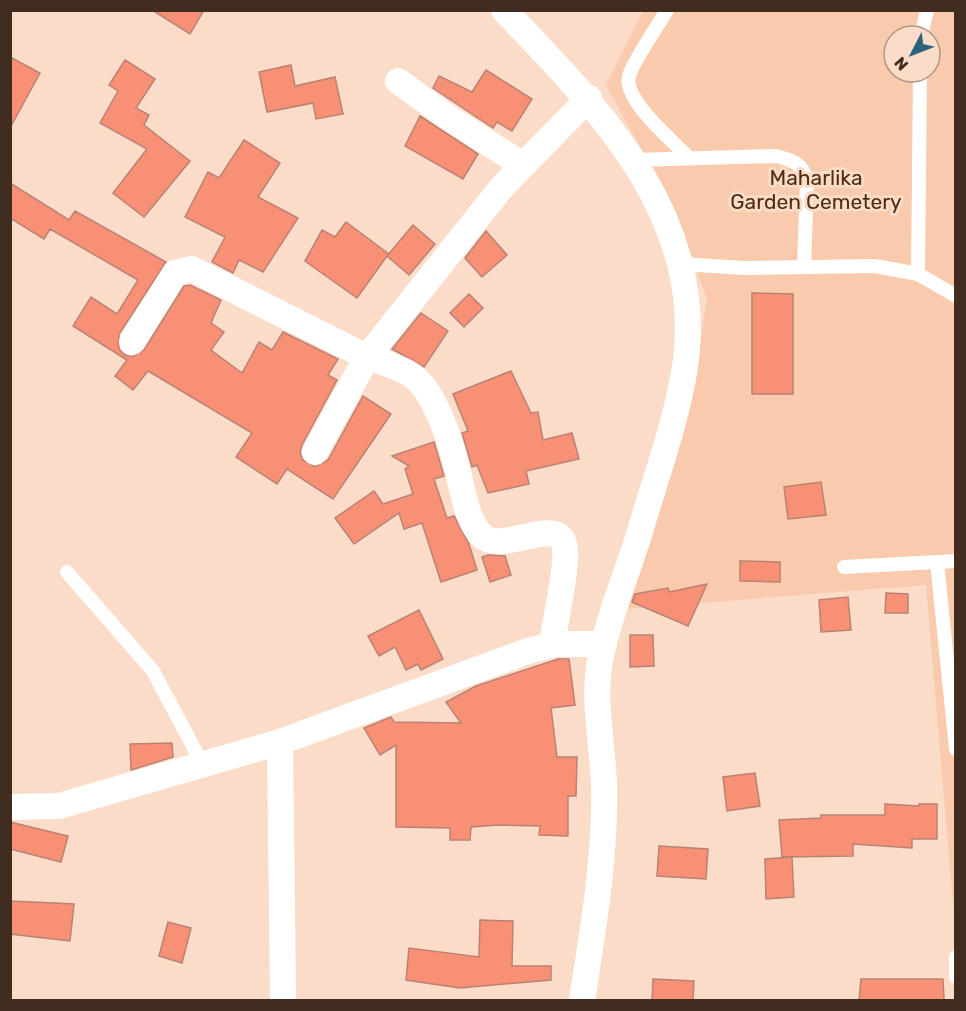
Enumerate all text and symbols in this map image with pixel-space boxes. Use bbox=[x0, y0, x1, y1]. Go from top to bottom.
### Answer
north arrow bbox=[882, 24, 942, 84]
text: N bbox=[890, 53, 912, 74]
park label: Maharlika Garden Cemetery bbox=[730, 165, 902, 214]

